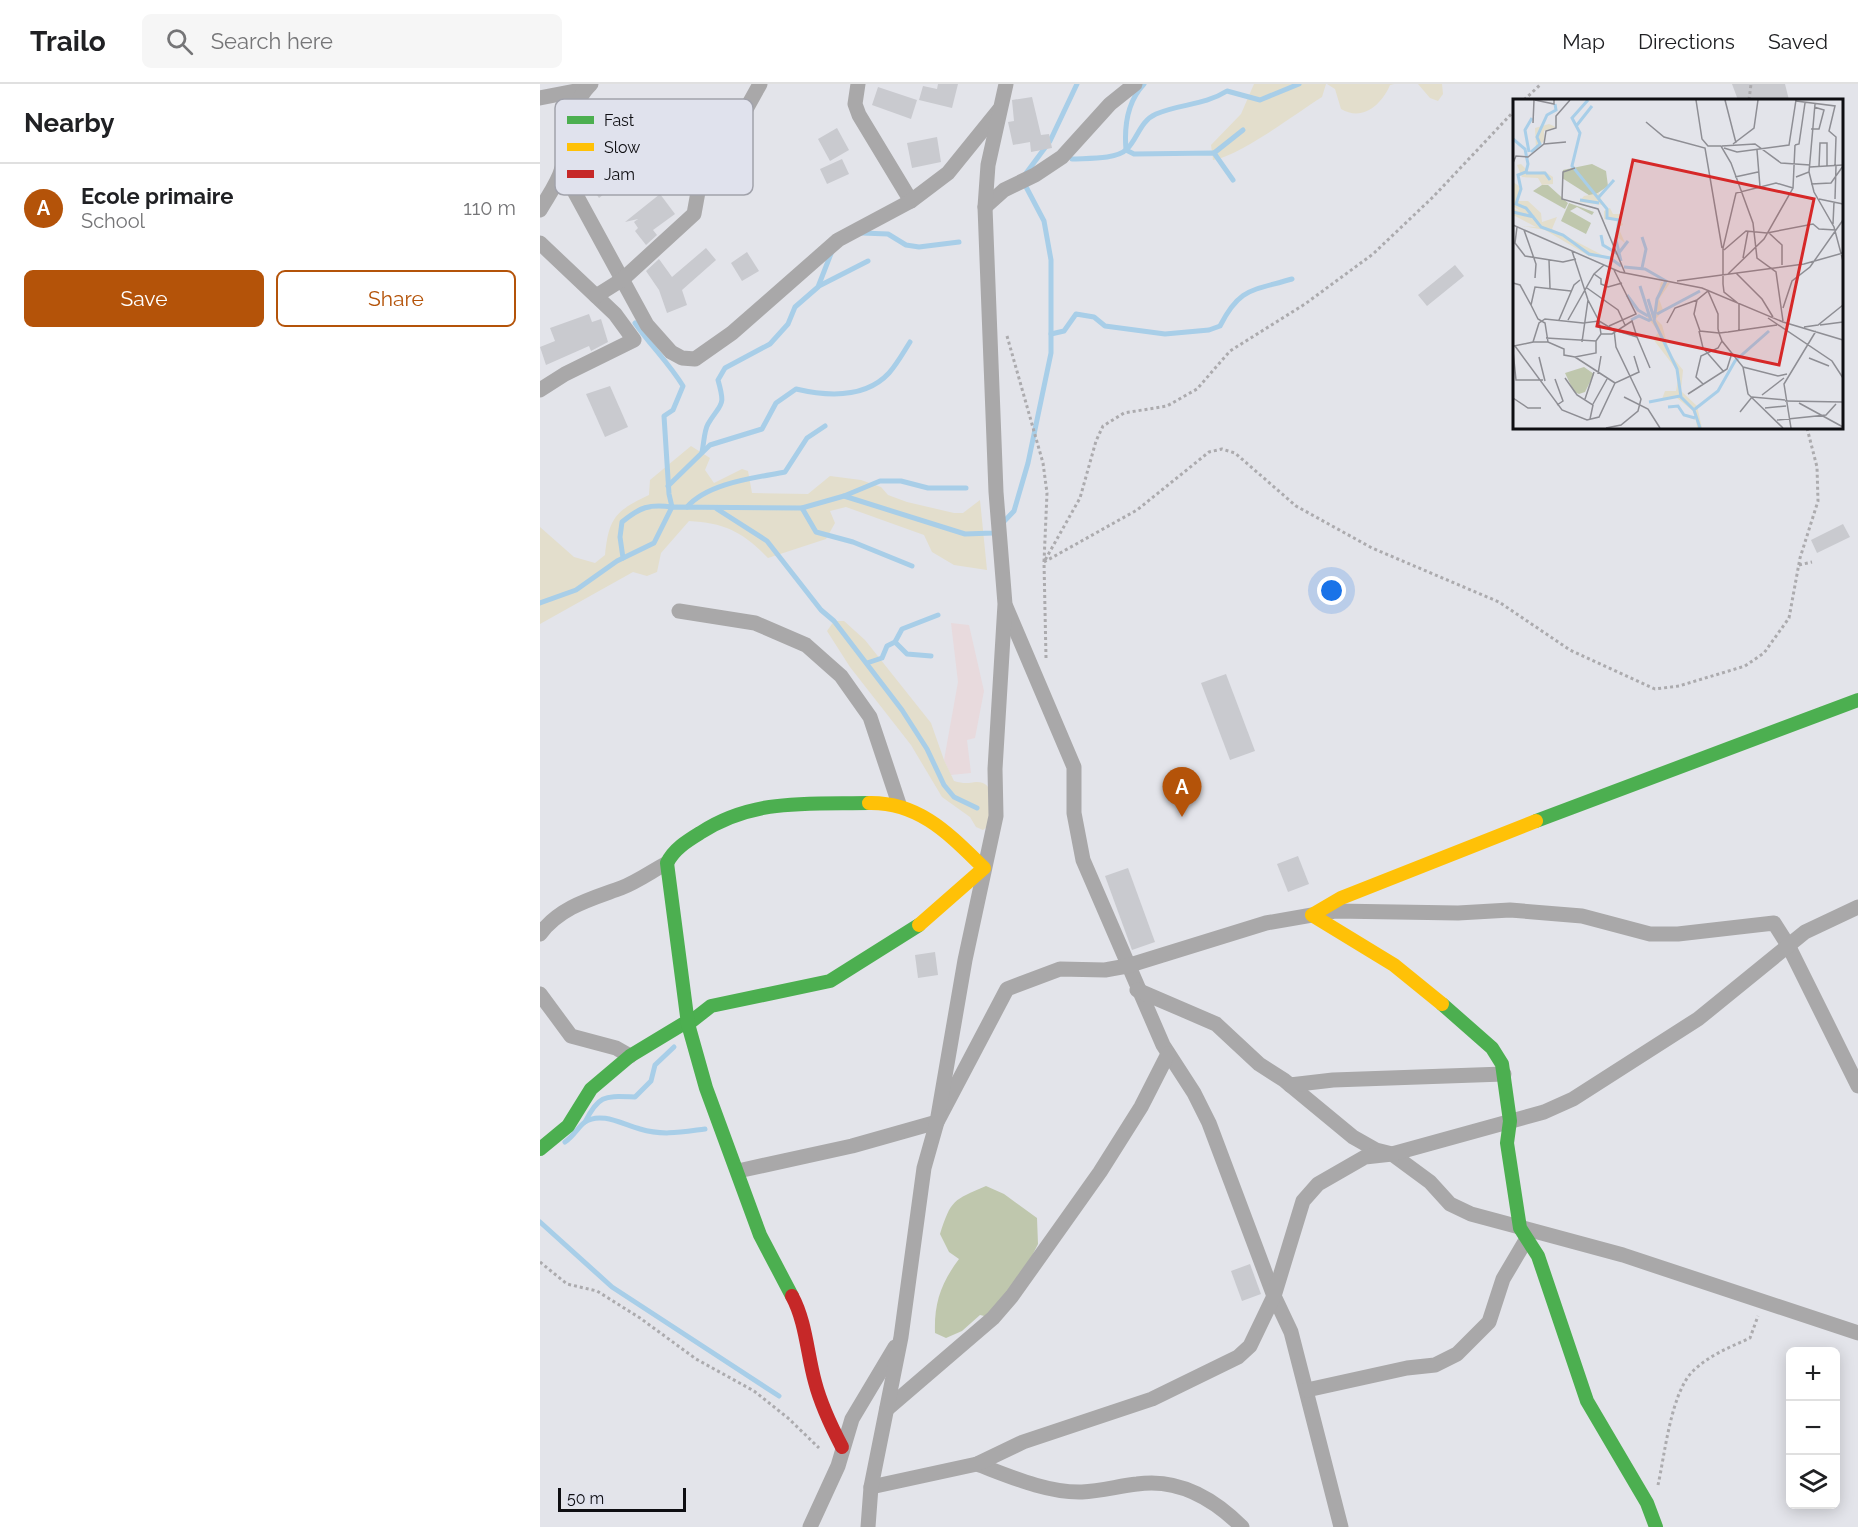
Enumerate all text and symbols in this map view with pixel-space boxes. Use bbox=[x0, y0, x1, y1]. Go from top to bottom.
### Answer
search box bbox=[142, 14, 562, 68]
text: Trailo bbox=[30, 25, 106, 58]
icon: search bbox=[163, 25, 196, 58]
text: Search here bbox=[211, 28, 333, 54]
text: Map bbox=[1562, 29, 1605, 54]
text: Directions bbox=[1638, 29, 1735, 54]
text: Saved bbox=[1768, 29, 1828, 54]
legend bbox=[555, 99, 753, 195]
inset map bbox=[1513, 99, 1843, 429]
text: Nearby bbox=[24, 108, 114, 138]
text: Fast bbox=[604, 111, 635, 130]
text: Slow bbox=[604, 138, 640, 157]
text: Jam bbox=[604, 165, 635, 184]
text: Ecole primaire bbox=[81, 183, 233, 209]
text: A bbox=[37, 196, 50, 220]
text: 110 m bbox=[463, 196, 516, 220]
text: School bbox=[81, 209, 145, 233]
button: Save bbox=[24, 270, 264, 327]
button: Share bbox=[276, 270, 516, 327]
your location bbox=[1317, 576, 1346, 605]
pin: A bbox=[1162, 768, 1202, 817]
map controls bbox=[1786, 1347, 1840, 1509]
button: + bbox=[1786, 1347, 1840, 1401]
button: − bbox=[1786, 1401, 1840, 1455]
button: layers bbox=[1786, 1455, 1840, 1509]
scale bar bbox=[558, 1485, 686, 1512]
text: 50 m bbox=[567, 1489, 604, 1508]

